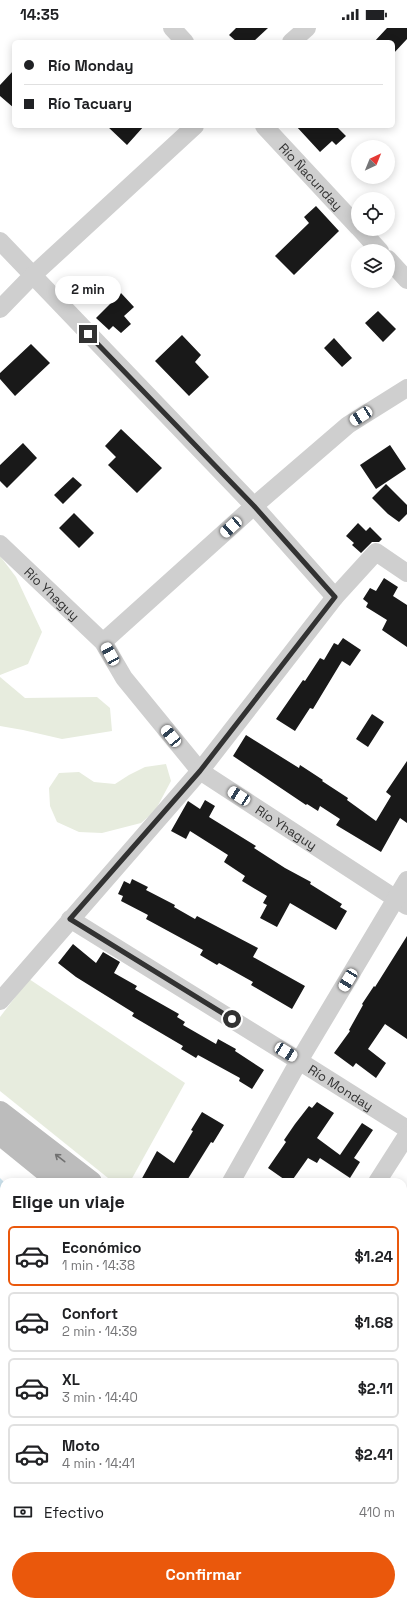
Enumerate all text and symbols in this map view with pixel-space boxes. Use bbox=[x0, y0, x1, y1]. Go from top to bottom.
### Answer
text: 14:35 bbox=[20, 5, 59, 24]
text: Río Monday bbox=[48, 56, 133, 75]
text: Río Tacuary bbox=[48, 94, 132, 113]
street label: Río Ñacunday bbox=[275, 140, 346, 214]
north arrow bbox=[351, 140, 395, 184]
map controls bbox=[351, 140, 395, 288]
button: locate bbox=[351, 192, 395, 236]
button: layers bbox=[351, 244, 395, 288]
callout: 2 min bbox=[55, 276, 121, 304]
text: 2 min bbox=[71, 281, 105, 298]
route end bbox=[79, 325, 97, 343]
car bbox=[348, 404, 374, 428]
car bbox=[218, 515, 244, 539]
street label: Río Yhaguy bbox=[21, 564, 83, 624]
car bbox=[99, 641, 121, 667]
car bbox=[159, 723, 183, 749]
car bbox=[226, 784, 252, 808]
street label: Río Yhaguy bbox=[252, 801, 320, 854]
car bbox=[337, 967, 359, 993]
route start bbox=[223, 1010, 241, 1028]
car bbox=[273, 1041, 299, 1063]
street label: Río Monday bbox=[305, 1061, 376, 1115]
one-way arrow bbox=[54, 1154, 65, 1162]
text: Elige un viaje bbox=[12, 1190, 125, 1213]
icon: car bbox=[14, 1238, 50, 1274]
text: Económico bbox=[62, 1238, 141, 1257]
text: $1.24 bbox=[354, 1247, 393, 1266]
text: 1 min · 14:38 bbox=[62, 1257, 135, 1274]
icon: car bbox=[14, 1304, 50, 1340]
text: Confort bbox=[62, 1304, 118, 1323]
text: $1.68 bbox=[355, 1313, 393, 1332]
text: 2 min · 14:39 bbox=[62, 1323, 137, 1340]
icon: car bbox=[14, 1370, 50, 1406]
text: XL bbox=[62, 1370, 80, 1389]
text: $2.11 bbox=[358, 1379, 393, 1398]
text: 3 min · 14:40 bbox=[62, 1389, 138, 1406]
icon: car bbox=[14, 1436, 50, 1472]
text: Moto bbox=[62, 1436, 100, 1455]
text: $2.41 bbox=[355, 1445, 393, 1464]
text: 4 min · 14:41 bbox=[62, 1455, 135, 1472]
icon: cash bbox=[12, 1501, 34, 1523]
text: Efectivo bbox=[44, 1503, 104, 1522]
text: 410 m bbox=[359, 1504, 395, 1521]
button: Confirmar bbox=[12, 1552, 395, 1598]

